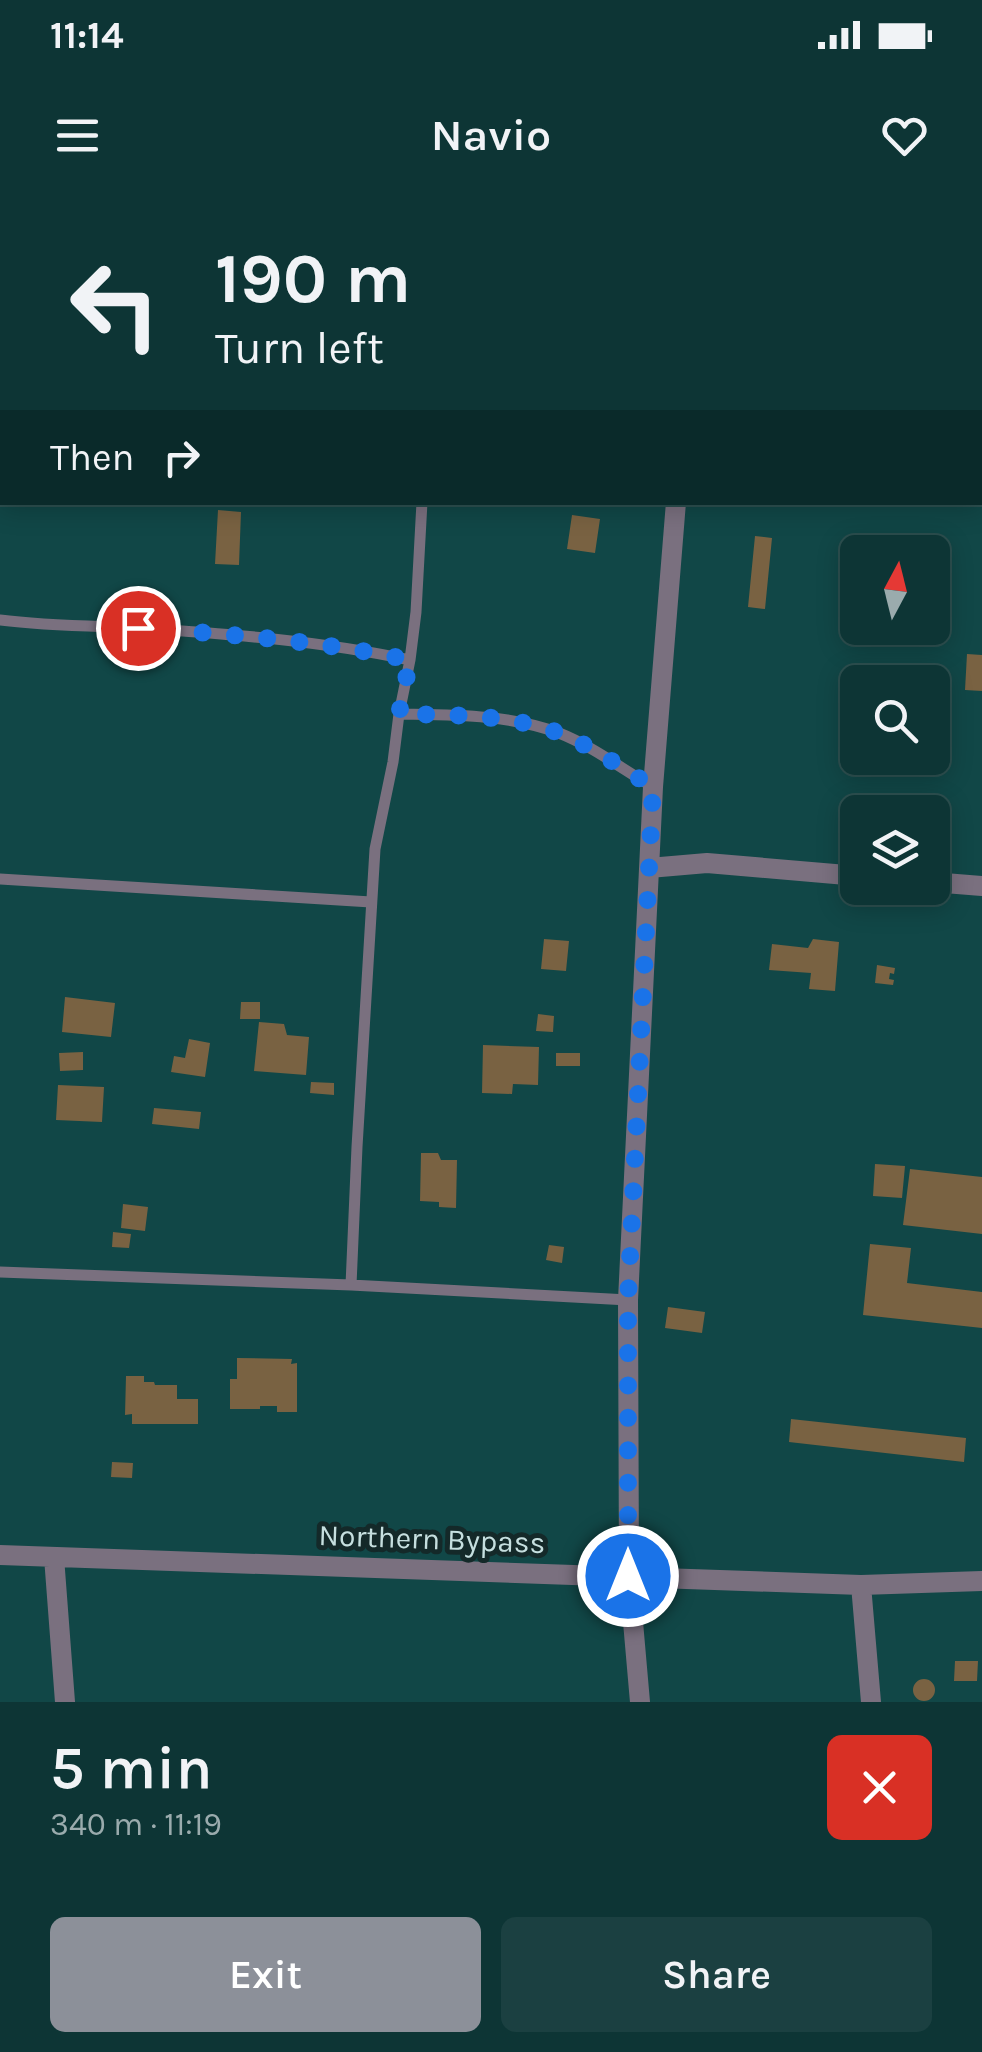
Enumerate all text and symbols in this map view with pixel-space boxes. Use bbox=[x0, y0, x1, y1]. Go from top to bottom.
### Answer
text: 11:14 bbox=[50, 13, 124, 58]
icon: menu bbox=[50, 108, 105, 163]
icon: heart bbox=[877, 108, 932, 163]
text: Navio bbox=[431, 109, 551, 161]
text: 190 m bbox=[215, 238, 411, 320]
icon: left bbox=[50, 240, 180, 370]
text: Turn left bbox=[215, 322, 384, 374]
icon: right bbox=[154, 430, 209, 485]
text: Then bbox=[50, 435, 134, 480]
north arrow bbox=[840, 535, 950, 645]
map controls bbox=[840, 535, 950, 905]
pin bbox=[96, 586, 181, 671]
icon: arrive bbox=[111, 601, 166, 656]
button: search bbox=[840, 665, 950, 775]
button: layers bbox=[840, 795, 950, 905]
street label: Northern Bypass bbox=[318, 1517, 546, 1561]
position arrow bbox=[576, 1524, 680, 1628]
text: 5 min bbox=[50, 1733, 212, 1803]
button: close bbox=[827, 1735, 932, 1840]
text: 340 m · 11:19 bbox=[50, 1806, 222, 1843]
button: Exit bbox=[50, 1917, 481, 2032]
button: Share bbox=[501, 1917, 932, 2032]

